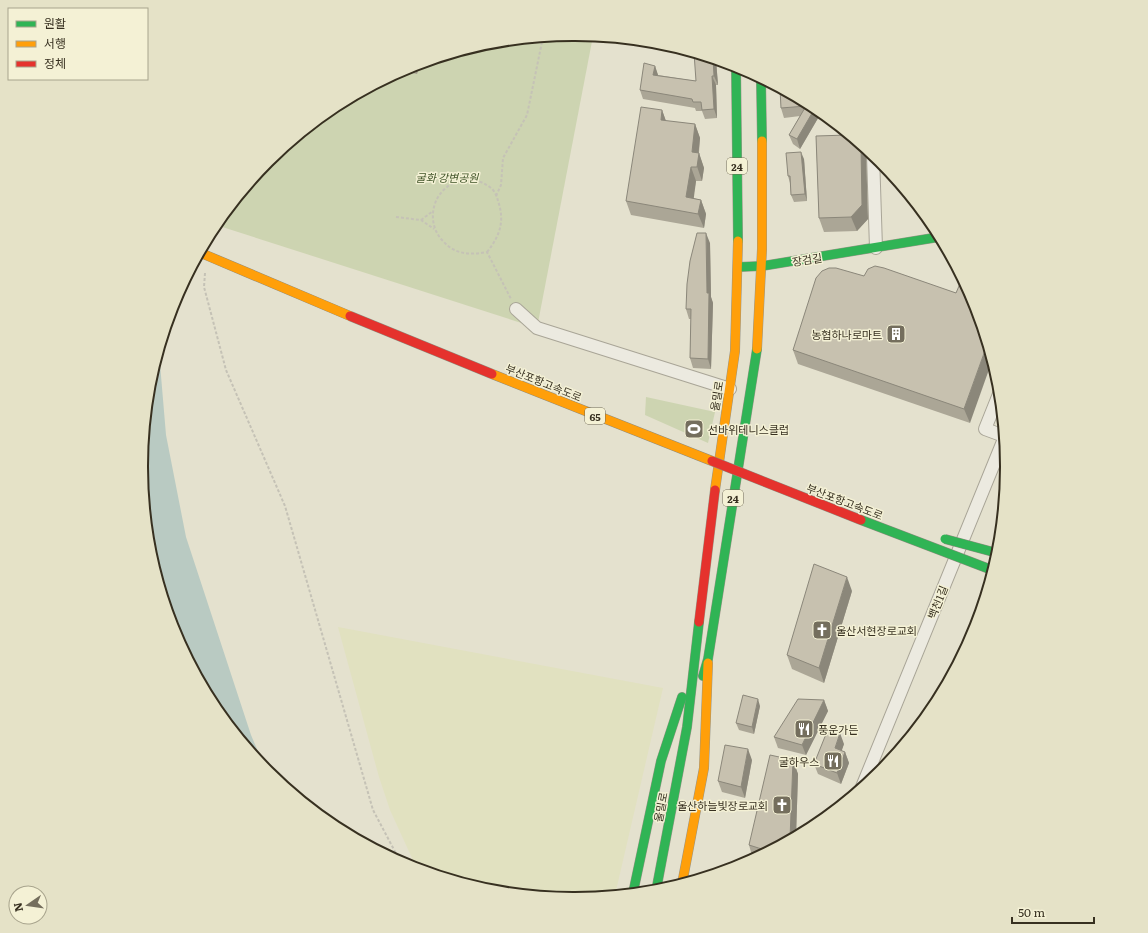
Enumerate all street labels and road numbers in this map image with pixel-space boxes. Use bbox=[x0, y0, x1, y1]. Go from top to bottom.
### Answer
road number: 24 bbox=[727, 158, 747, 174]
street label: 장검길 bbox=[791, 249, 823, 269]
street label: 부산포항고속도로 bbox=[503, 359, 585, 405]
street label: 울밀로 bbox=[706, 380, 726, 412]
road number: 65 bbox=[585, 408, 605, 424]
street label: 부산포항고속도로 bbox=[804, 479, 886, 523]
road number: 24 bbox=[723, 490, 743, 506]
street label: 백천1길 bbox=[923, 583, 951, 621]
street label: 울밀로 bbox=[649, 791, 671, 823]

